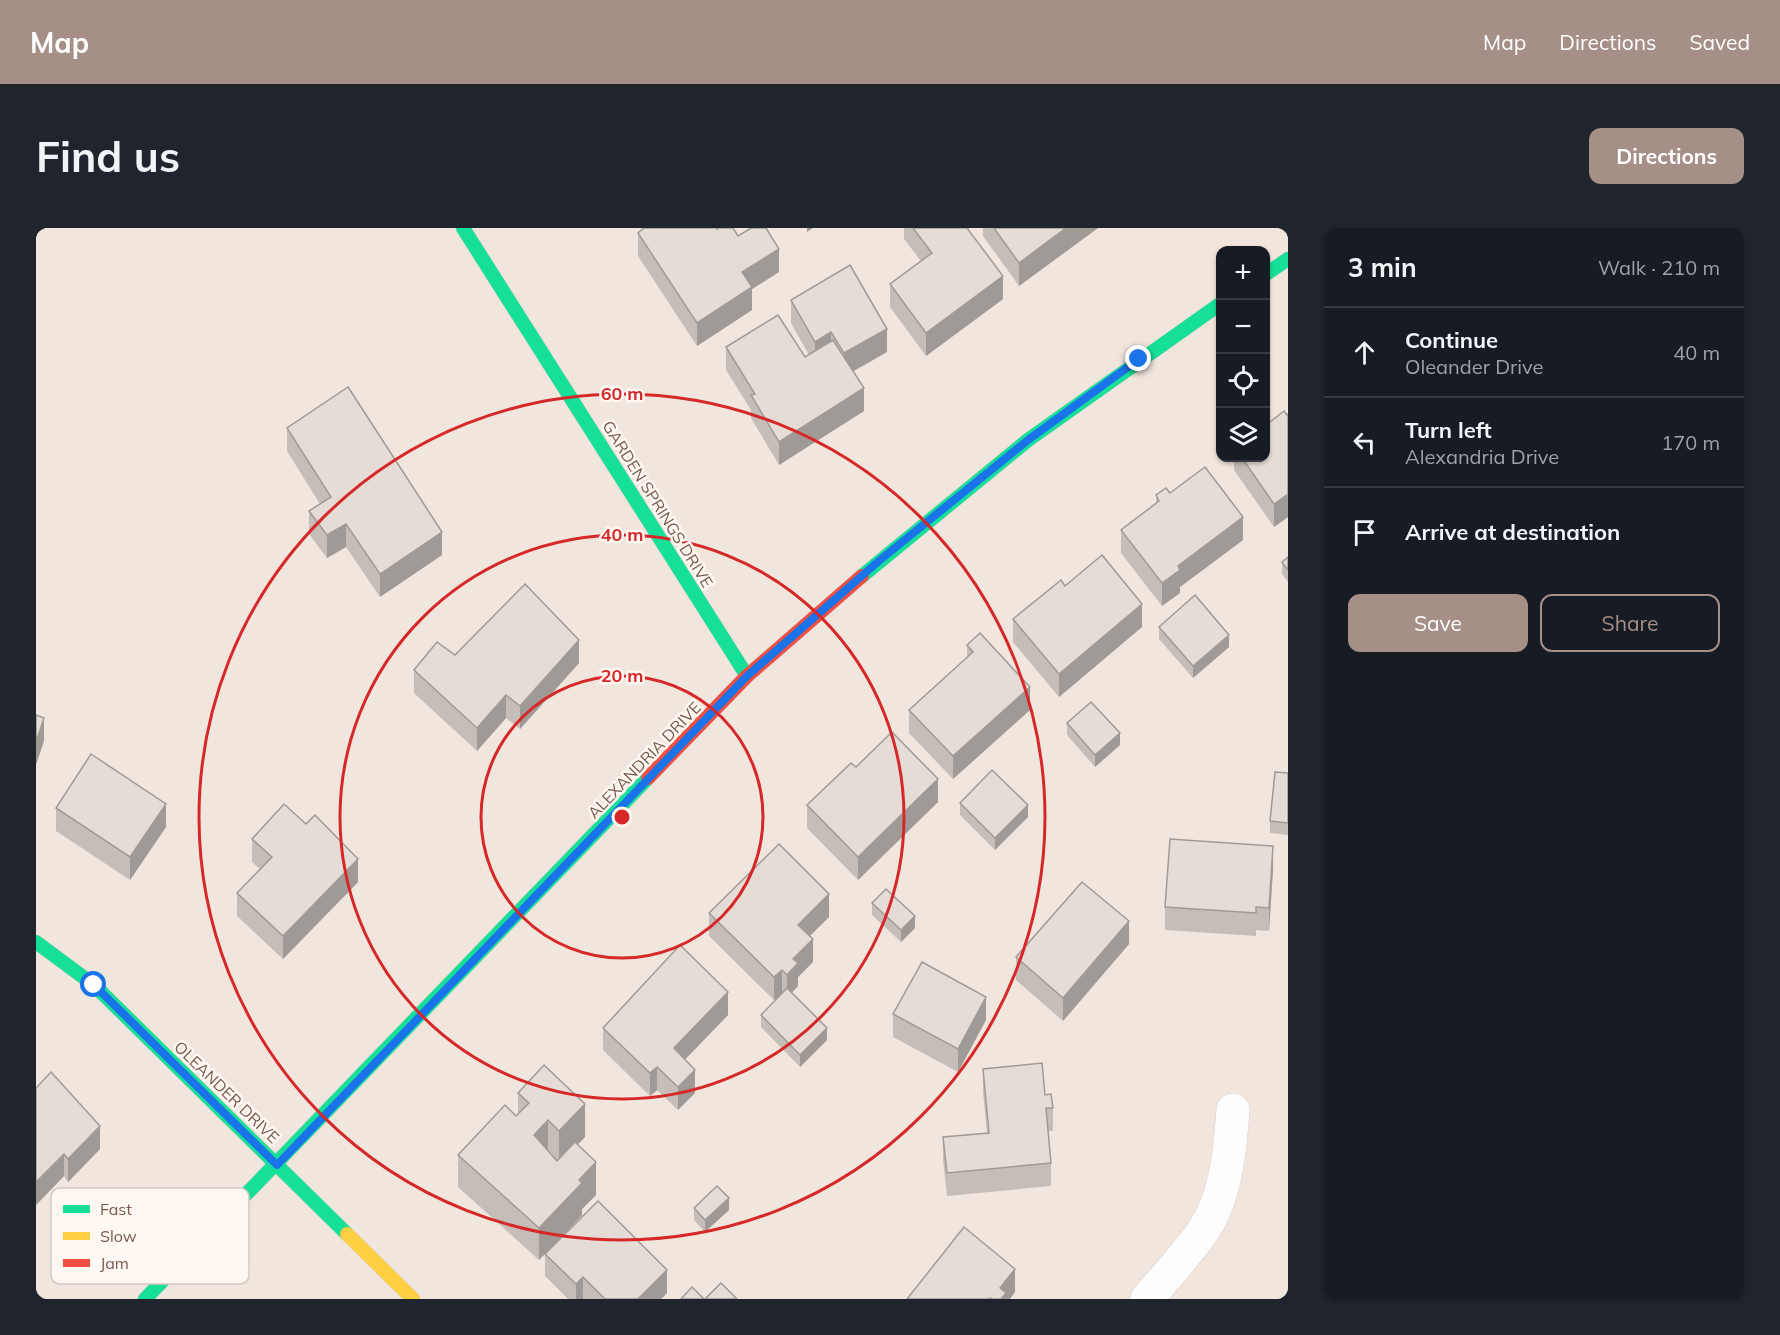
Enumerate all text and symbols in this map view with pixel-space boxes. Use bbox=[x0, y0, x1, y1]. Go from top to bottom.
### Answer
text: Map bbox=[30, 25, 89, 60]
text: Map bbox=[1483, 29, 1526, 55]
text: Directions bbox=[1559, 29, 1656, 55]
text: Saved bbox=[1689, 29, 1750, 55]
button: Directions bbox=[1589, 128, 1744, 184]
text: Find us bbox=[36, 130, 180, 183]
map controls bbox=[1216, 246, 1270, 462]
button: + bbox=[1216, 246, 1270, 300]
text: 3 min bbox=[1348, 251, 1417, 284]
text: Walk · 210 m bbox=[1598, 255, 1720, 280]
button: − bbox=[1216, 300, 1270, 354]
text: Continue bbox=[1405, 326, 1498, 354]
icon: ahead bbox=[1348, 336, 1381, 369]
text: 40 m bbox=[1673, 340, 1720, 365]
route end bbox=[1125, 345, 1151, 371]
button: locate bbox=[1216, 354, 1270, 408]
text: Oleander Drive bbox=[1405, 354, 1543, 379]
text: 60 m bbox=[601, 382, 643, 405]
button: layers bbox=[1216, 408, 1270, 462]
text: Turn left bbox=[1405, 416, 1492, 444]
street label: GARDEN SPRINGS DRIVE bbox=[598, 417, 718, 591]
icon: left bbox=[1348, 426, 1381, 459]
text: 170 m bbox=[1661, 430, 1720, 455]
text: Alexandria Drive bbox=[1405, 444, 1559, 469]
icon: arrive bbox=[1348, 516, 1381, 549]
text: Arrive at destination bbox=[1405, 518, 1620, 546]
text: 40 m bbox=[601, 523, 643, 546]
button: Save bbox=[1348, 594, 1528, 652]
button: Share bbox=[1540, 594, 1720, 652]
text: 20 m bbox=[601, 664, 643, 687]
street label: ALEXANDRIA DRIVE bbox=[583, 697, 705, 823]
centre of rings bbox=[612, 807, 632, 827]
route start bbox=[80, 971, 106, 997]
street label: OLEANDER DRIVE bbox=[170, 1037, 284, 1147]
legend bbox=[51, 1188, 249, 1284]
text: Fast bbox=[100, 1199, 132, 1219]
text: Slow bbox=[100, 1226, 137, 1246]
text: Jam bbox=[100, 1253, 129, 1273]

